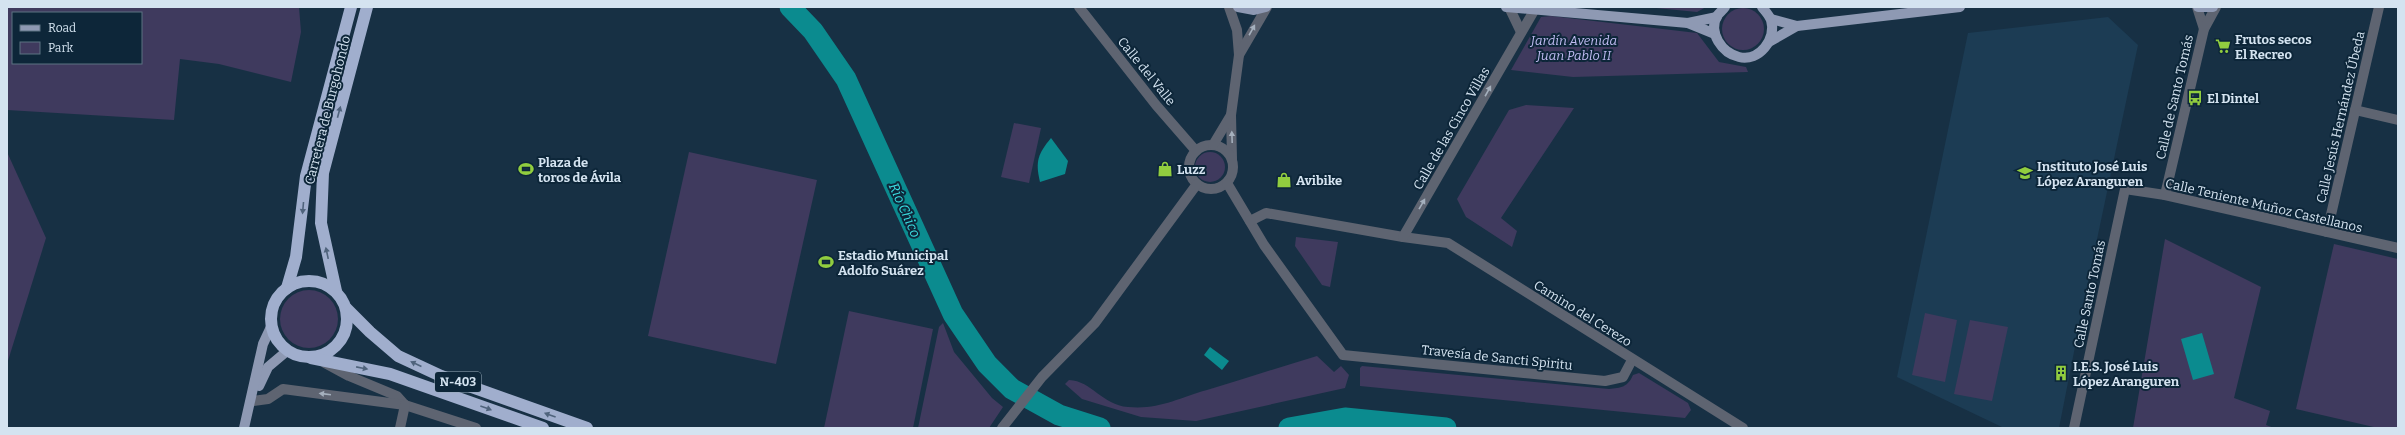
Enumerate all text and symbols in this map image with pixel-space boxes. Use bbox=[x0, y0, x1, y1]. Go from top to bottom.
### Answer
legend bbox=[12, 12, 142, 64]
text: Road bbox=[48, 21, 76, 35]
one-way arrow bbox=[1249, 25, 1256, 36]
street label: Calle Jesús Hernández Úbeda bbox=[2313, 30, 2368, 204]
place label: Frutos secos El Recreo bbox=[2235, 32, 2312, 62]
park label: Jardín Avenida Juan Pablo II bbox=[1530, 33, 1617, 63]
street label: Calle de Santo Tomás bbox=[2153, 33, 2196, 161]
street label: Carretera de Burgohondo bbox=[302, 34, 353, 186]
street label: Calle del Valle bbox=[1115, 34, 1179, 108]
supermarket icon: Frutos secos El Recreo bbox=[2214, 37, 2232, 55]
text: Park bbox=[48, 41, 74, 55]
street label: Calle de las Cinco Villas bbox=[1410, 64, 1493, 192]
one-way arrow bbox=[1485, 86, 1491, 97]
bus stop icon: El Dintel bbox=[2186, 89, 2204, 107]
place label: El Dintel bbox=[2207, 91, 2259, 106]
one-way arrow bbox=[337, 106, 343, 118]
one-way arrow bbox=[1228, 131, 1235, 143]
place label: Plaza de toros de Ávila bbox=[538, 155, 622, 185]
place label: Instituto José Luis López Aranguren bbox=[2037, 159, 2147, 189]
sports icon: Plaza de toros de Ávila bbox=[517, 160, 535, 178]
shop icon: Luzz bbox=[1156, 160, 1174, 178]
place label: Luzz bbox=[1177, 162, 1206, 177]
school or university icon: Instituto José Luis López Aranguren bbox=[2016, 164, 2034, 182]
shop icon: Avibike bbox=[1275, 171, 1293, 189]
place label: Avibike bbox=[1296, 173, 1342, 188]
street label: Calle Teniente Muñoz Castellanos bbox=[2164, 175, 2364, 235]
water label: Río Chico bbox=[885, 180, 924, 240]
one-way arrow bbox=[1419, 198, 1426, 210]
one-way arrow bbox=[300, 202, 307, 214]
street label: Calle Santo Tomás bbox=[2071, 239, 2108, 349]
one-way arrow bbox=[324, 247, 330, 259]
place label: Estadio Municipal Adolfo Suárez bbox=[838, 248, 948, 278]
sports icon: Estadio Municipal Adolfo Suárez bbox=[817, 253, 835, 271]
street label: Camino del Cerezo bbox=[1531, 277, 1634, 350]
street label: Travesía de Sancti Spiritu bbox=[1421, 342, 1573, 373]
place label: I.E.S. José Luis López Aranguren bbox=[2073, 359, 2180, 389]
one-way arrow bbox=[410, 361, 421, 367]
building icon: I.E.S. José Luis López Aranguren bbox=[2052, 364, 2070, 382]
one-way arrow bbox=[356, 366, 369, 372]
road number: N-403 bbox=[435, 372, 481, 392]
one-way arrow bbox=[319, 391, 331, 398]
one-way arrow bbox=[480, 405, 492, 411]
one-way arrow bbox=[544, 412, 556, 418]

